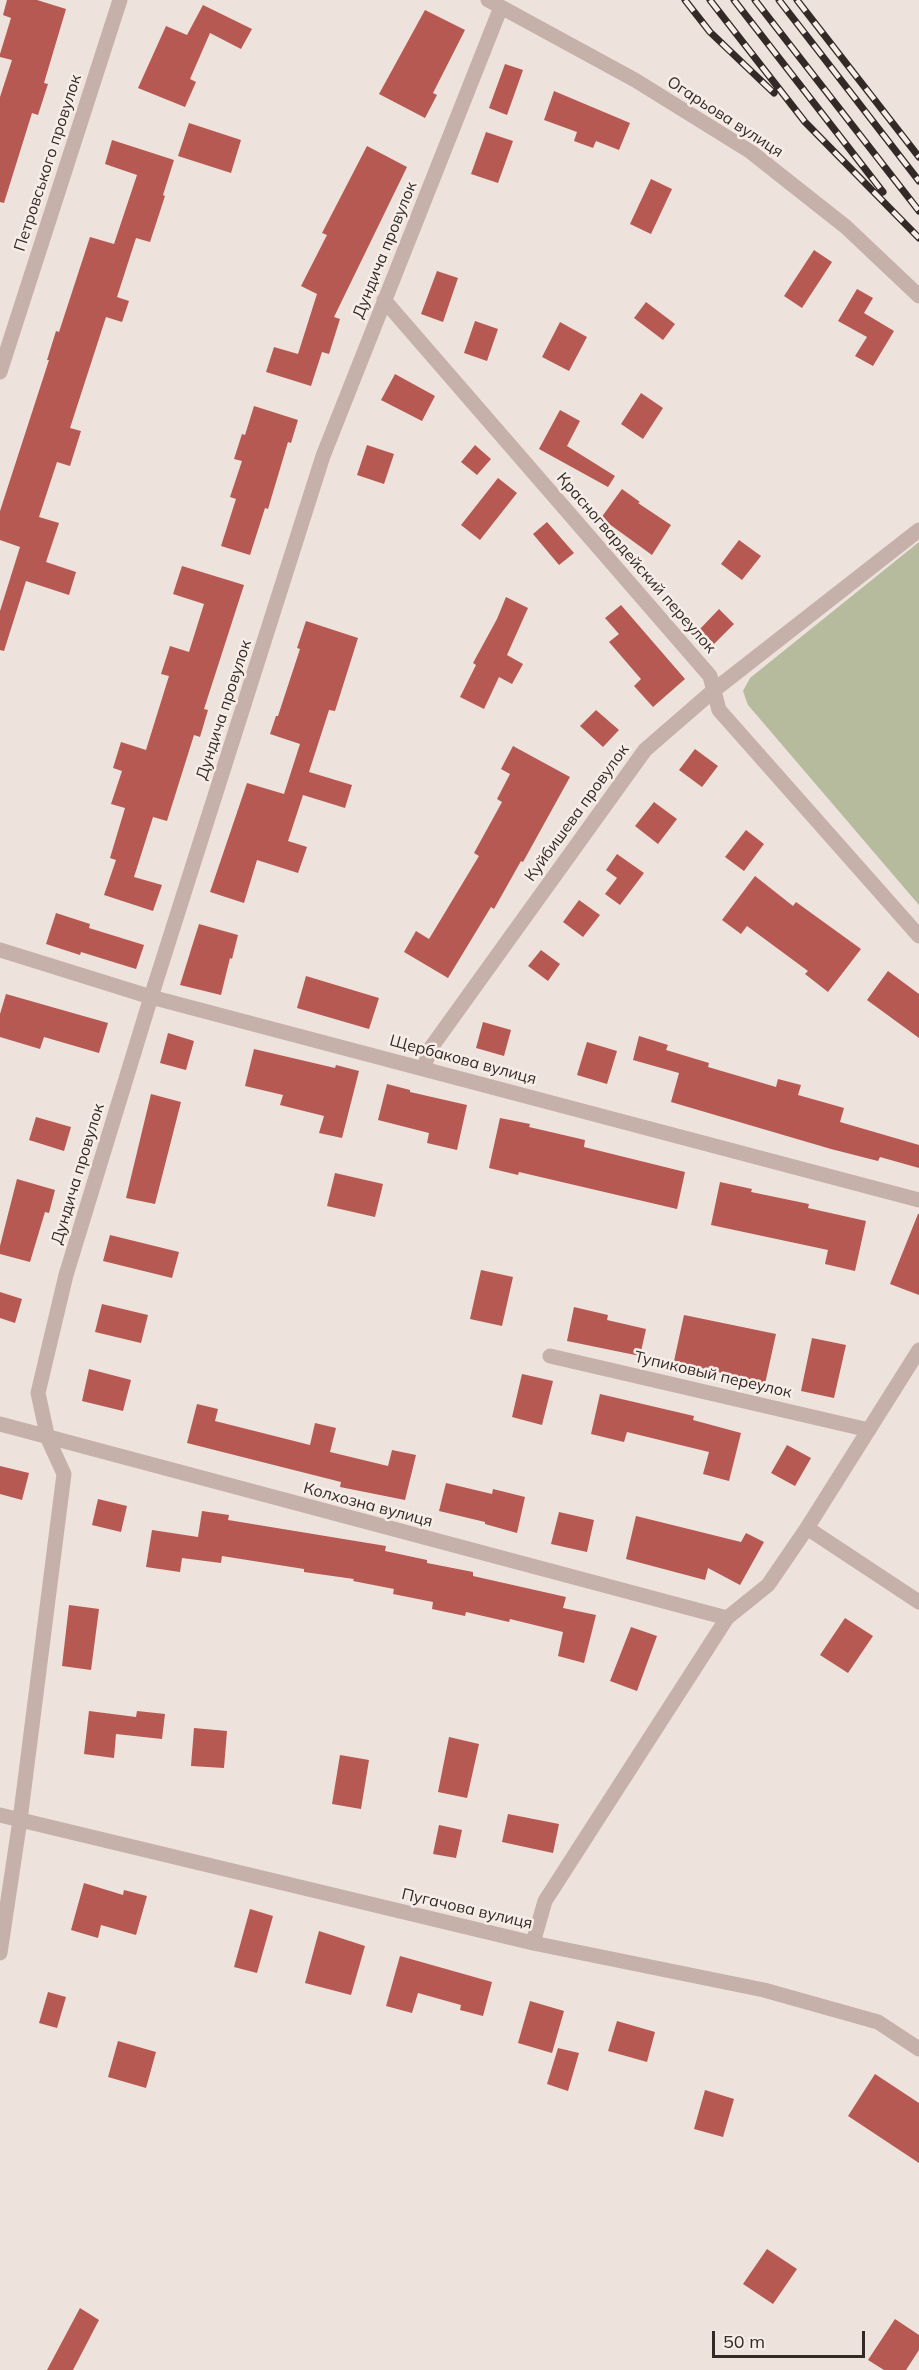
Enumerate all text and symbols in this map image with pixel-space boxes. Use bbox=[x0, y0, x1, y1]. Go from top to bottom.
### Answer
street label: Петровського провулок bbox=[10, 72, 86, 254]
street label: Огарьова вулиця bbox=[663, 72, 787, 162]
street label: Дундича провулок bbox=[349, 179, 421, 321]
street label: Красногвардейский переулок bbox=[552, 469, 720, 657]
street label: Дундича провулок bbox=[192, 638, 256, 782]
street label: Куйбишева провулок bbox=[521, 741, 633, 885]
street label: Щербакова вулиця bbox=[388, 1031, 538, 1089]
street label: Дундича провулок bbox=[47, 1101, 109, 1247]
street label: Тупиковый переулок bbox=[632, 1348, 794, 1402]
street label: Колхозна вулиця bbox=[301, 1479, 435, 1531]
street label: Пугачова вулиця bbox=[400, 1885, 534, 1933]
scale bar bbox=[715, 2319, 868, 2357]
text: 50 m bbox=[723, 2330, 765, 2353]

